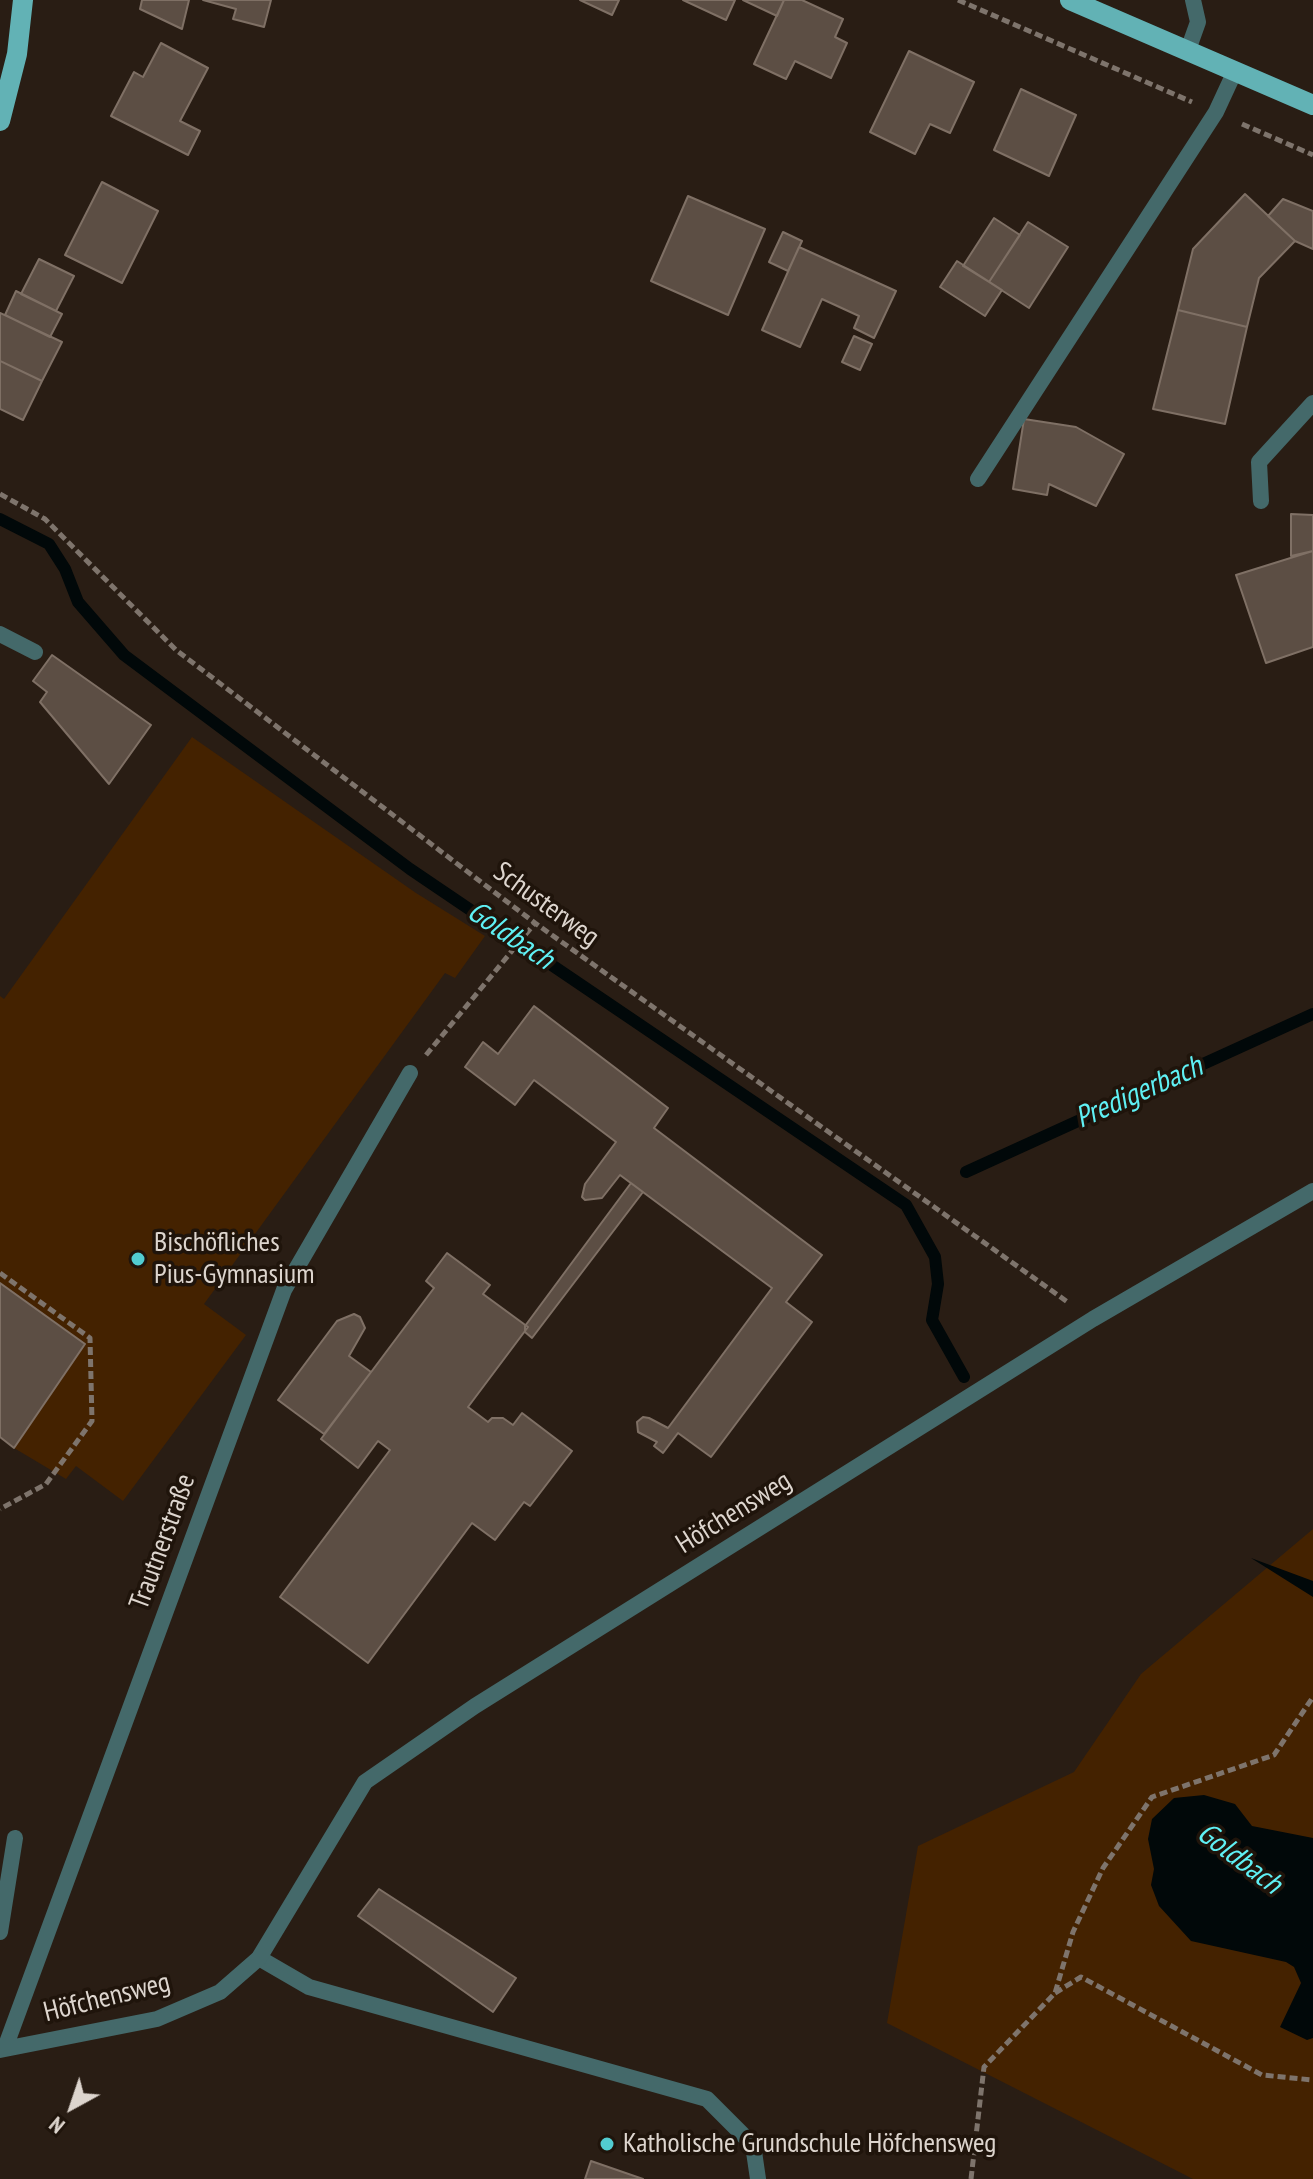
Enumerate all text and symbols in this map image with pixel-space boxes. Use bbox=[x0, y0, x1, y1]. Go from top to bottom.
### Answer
street label: Schusterweg bbox=[487, 855, 605, 955]
water label: Goldbach bbox=[460, 894, 560, 978]
water label: Predigerbach bbox=[1070, 1049, 1208, 1137]
place label: Bischöfliches Pius-Gymnasium bbox=[154, 1226, 314, 1292]
marker: Bischöfliches Pius-Gymnasium bbox=[129, 1250, 147, 1268]
street label: Höfchensweg bbox=[670, 1465, 798, 1561]
street label: Trautnerstraße bbox=[123, 1470, 203, 1614]
water label: Goldbach bbox=[1190, 1816, 1288, 1902]
street label: Höfchensweg bbox=[40, 1966, 174, 2030]
north arrow bbox=[32, 2067, 112, 2147]
text: N bbox=[43, 2111, 70, 2140]
place label: Katholische Grundschule Höfchensweg bbox=[623, 2127, 996, 2161]
marker: Katholische Grundschule Höfchensweg bbox=[598, 2135, 616, 2153]

